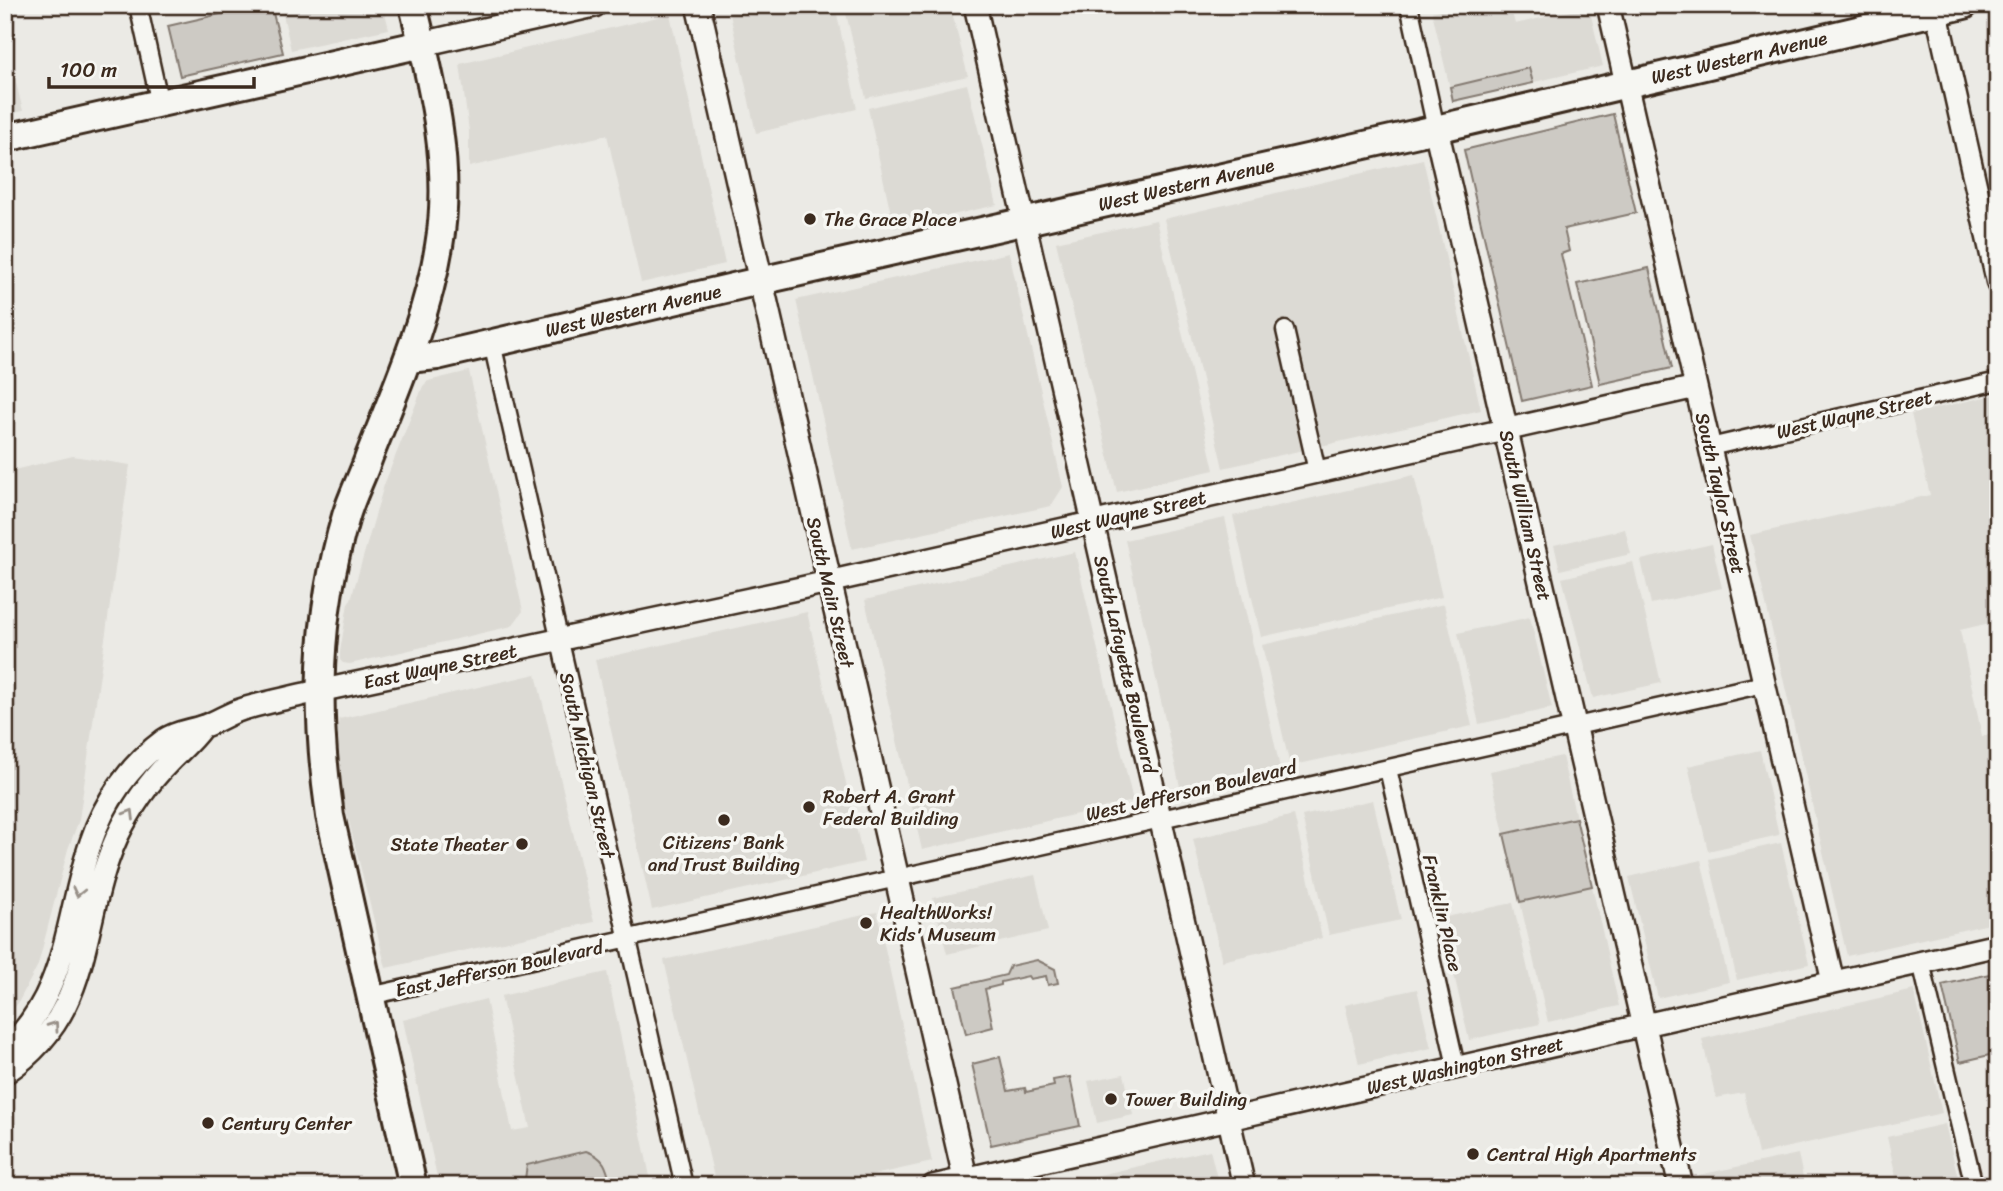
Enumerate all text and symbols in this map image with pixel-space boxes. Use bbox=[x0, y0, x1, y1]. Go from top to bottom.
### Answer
street label: West Western Avenue bbox=[1648, 21, 1831, 94]
scale bar bbox=[49, 46, 254, 90]
text: 100 m bbox=[60, 51, 117, 89]
street label: West Western Avenue bbox=[1095, 148, 1278, 221]
place label: The Grace Place bbox=[824, 203, 957, 236]
marker: The Grace Place bbox=[802, 211, 818, 227]
street label: West Western Avenue bbox=[542, 274, 725, 347]
street label: West Wayne Street bbox=[1773, 381, 1935, 448]
street label: South Taylor Street bbox=[1686, 409, 1755, 577]
street label: South William Street bbox=[1490, 426, 1561, 604]
street label: West Wayne Street bbox=[1047, 481, 1209, 548]
street label: South Main Street bbox=[797, 513, 864, 672]
street label: South Lafayette Boulevard bbox=[1084, 552, 1167, 778]
street label: East Wayne Street bbox=[360, 634, 520, 699]
street label: South Michigan Street bbox=[550, 669, 625, 863]
street label: West Jefferson Boulevard bbox=[1082, 750, 1302, 831]
place label: Robert A. Grant Federal Building bbox=[823, 780, 959, 835]
marker: Robert A. Grant Federal Building bbox=[801, 799, 817, 815]
one-way arrow bbox=[122, 808, 135, 821]
marker: Citizens' Bank and Trust Building bbox=[716, 812, 732, 828]
place label: Citizens' Bank and Trust Building bbox=[648, 826, 800, 881]
place label: State Theater bbox=[391, 828, 509, 861]
marker: State Theater bbox=[514, 836, 530, 852]
street label: Franklin Place bbox=[1413, 851, 1472, 975]
one-way arrow bbox=[72, 885, 86, 897]
place label: HealthWorks! Kids' Museum bbox=[880, 896, 996, 951]
marker: HealthWorks! Kids' Museum bbox=[858, 915, 874, 931]
street label: East Jefferson Boulevard bbox=[392, 930, 608, 1007]
one-way arrow bbox=[46, 1021, 58, 1034]
street label: West Washington Street bbox=[1363, 1027, 1567, 1104]
place label: Tower Building bbox=[1125, 1083, 1247, 1116]
marker: Tower Building bbox=[1103, 1091, 1119, 1107]
place label: Century Center bbox=[222, 1107, 353, 1140]
marker: Century Center bbox=[200, 1115, 216, 1131]
place label: Central High Apartments bbox=[1487, 1138, 1697, 1171]
marker: Central High Apartments bbox=[1465, 1146, 1481, 1162]

